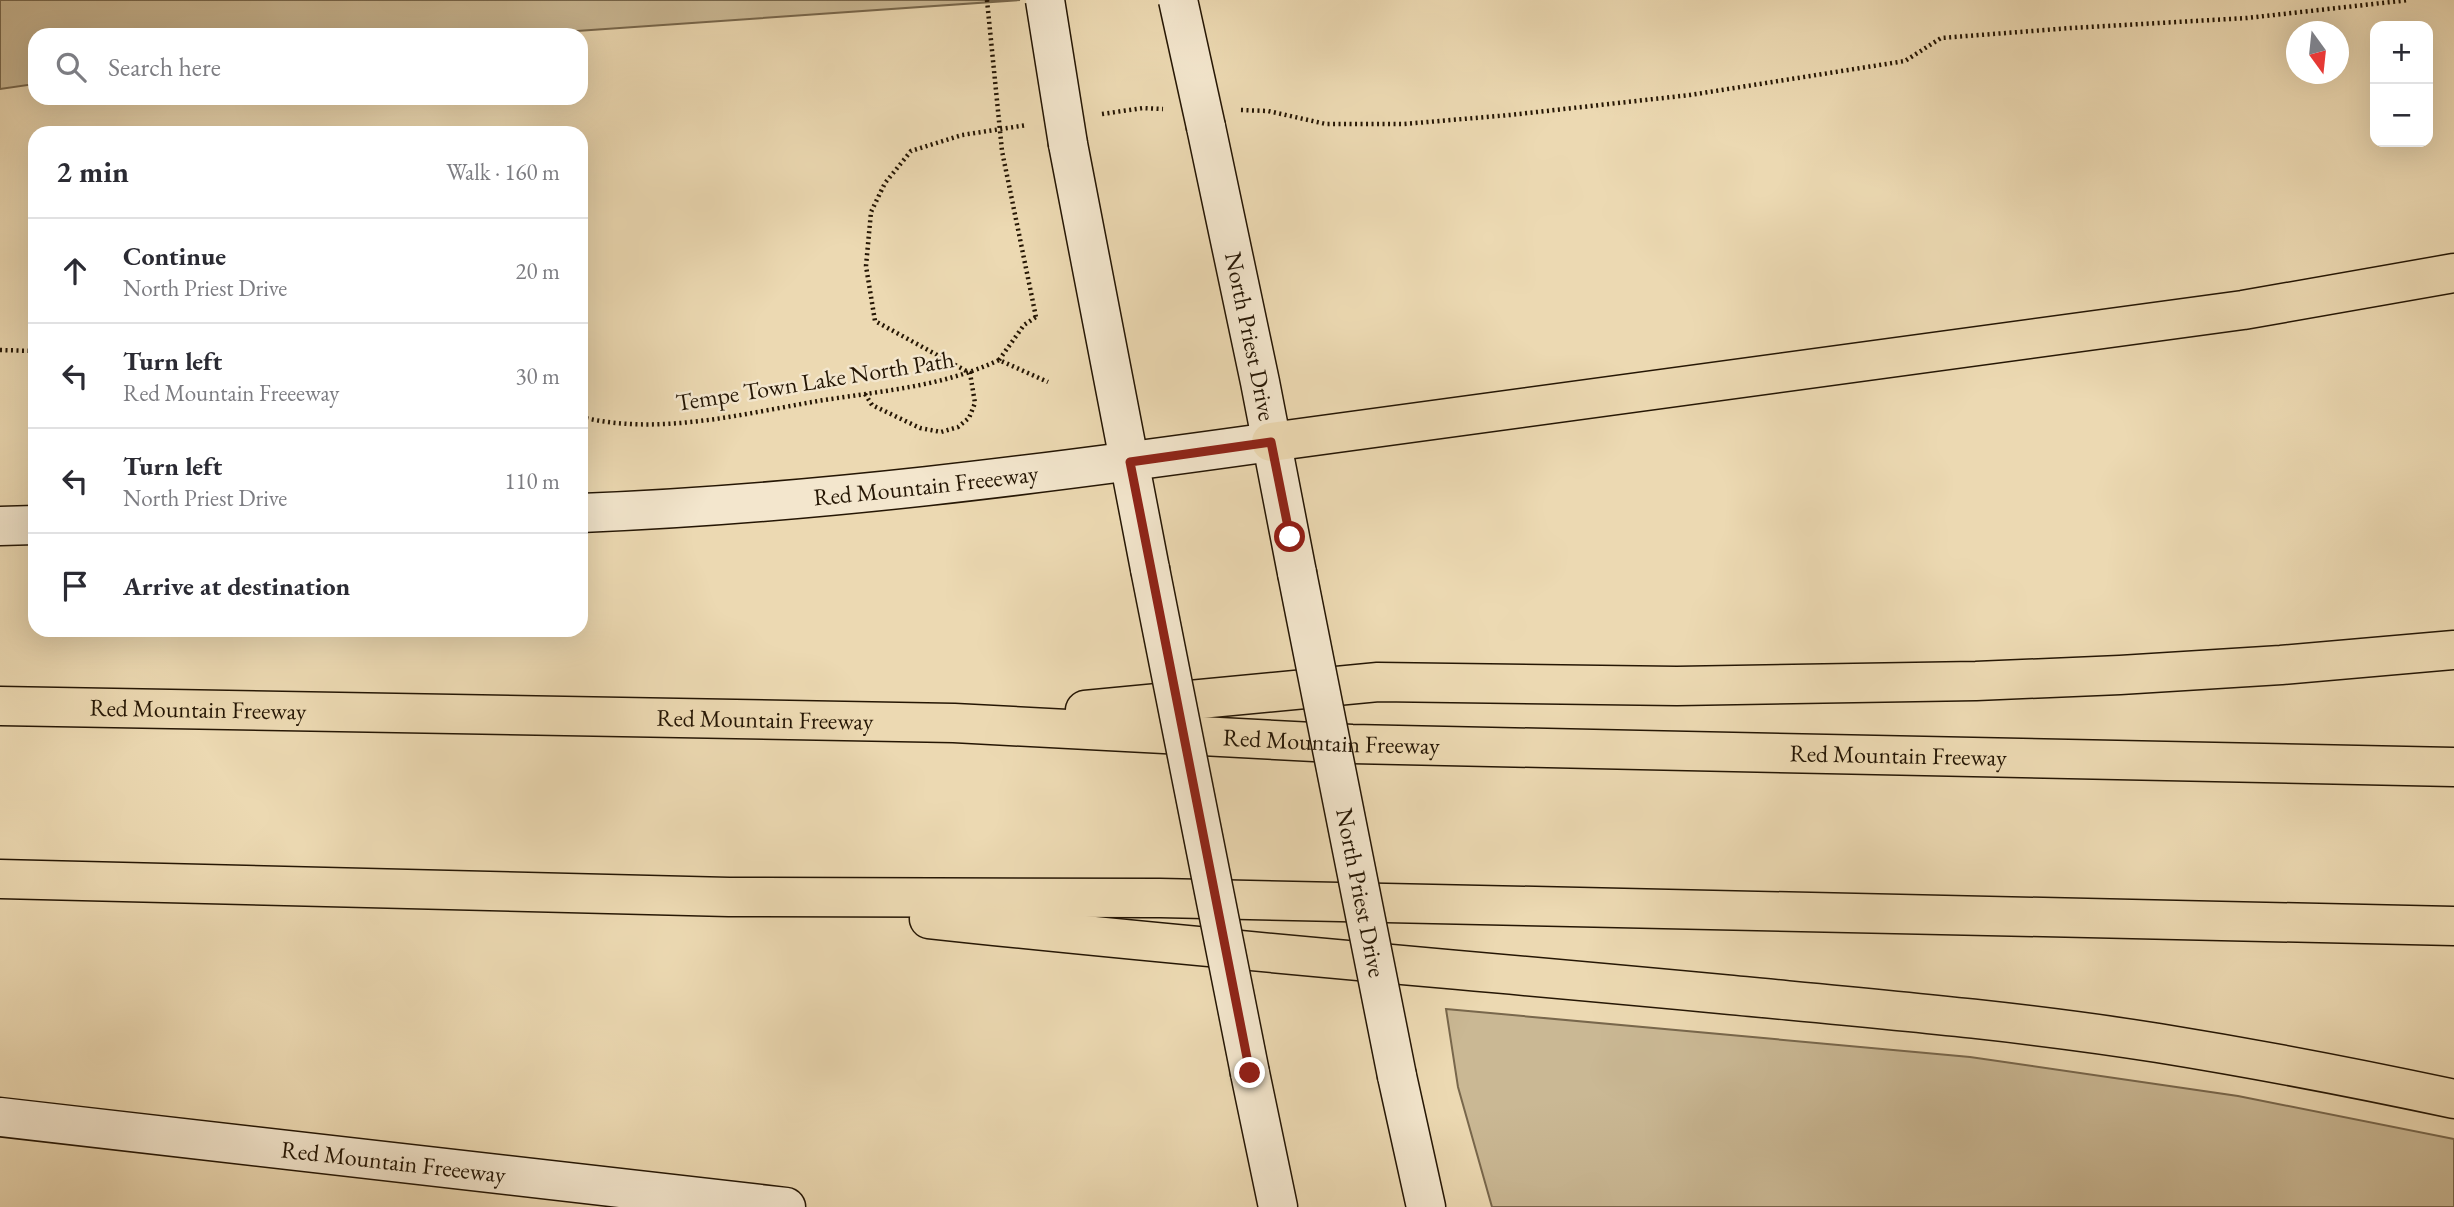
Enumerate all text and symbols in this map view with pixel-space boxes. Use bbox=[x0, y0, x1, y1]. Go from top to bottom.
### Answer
north arrow bbox=[2286, 21, 2349, 84]
map controls bbox=[2370, 21, 2433, 147]
button: + bbox=[2370, 21, 2433, 84]
search box bbox=[28, 28, 588, 105]
icon: search bbox=[52, 48, 90, 86]
text: Search here bbox=[108, 50, 221, 84]
button: − bbox=[2370, 84, 2433, 147]
text: 2 min bbox=[56, 152, 129, 191]
text: Walk · 160 m bbox=[446, 157, 560, 187]
text: Continue bbox=[123, 239, 226, 273]
street label: North Priest Drive bbox=[1218, 249, 1283, 423]
icon: ahead bbox=[56, 252, 94, 290]
text: 20 m bbox=[515, 256, 560, 286]
text: North Priest Drive bbox=[123, 273, 287, 303]
street label: Tempe Town Lake North Path bbox=[674, 343, 956, 418]
text: Turn left bbox=[123, 344, 222, 378]
icon: left bbox=[56, 357, 94, 395]
text: 30 m bbox=[515, 361, 560, 391]
text: Red Mountain Freeeway bbox=[123, 378, 339, 408]
text: Turn left bbox=[123, 449, 222, 483]
street label: Red Mountain Freeeway bbox=[812, 457, 1040, 512]
icon: left bbox=[56, 462, 94, 500]
text: 110 m bbox=[504, 466, 560, 496]
text: North Priest Drive bbox=[123, 483, 287, 513]
route start bbox=[1274, 521, 1305, 552]
icon: arrive bbox=[56, 567, 94, 605]
text: Arrive at destination bbox=[123, 569, 350, 603]
street label: Red Mountain Freeway bbox=[89, 692, 307, 726]
street label: Red Mountain Freeway bbox=[656, 702, 874, 737]
street label: Red Mountain Freeway bbox=[1222, 721, 1441, 761]
street label: Red Mountain Freeway bbox=[1789, 737, 2007, 773]
street label: North Priest Drive bbox=[1329, 805, 1393, 980]
route end bbox=[1234, 1057, 1265, 1088]
street label: Red Mountain Freeeway bbox=[279, 1133, 508, 1190]

